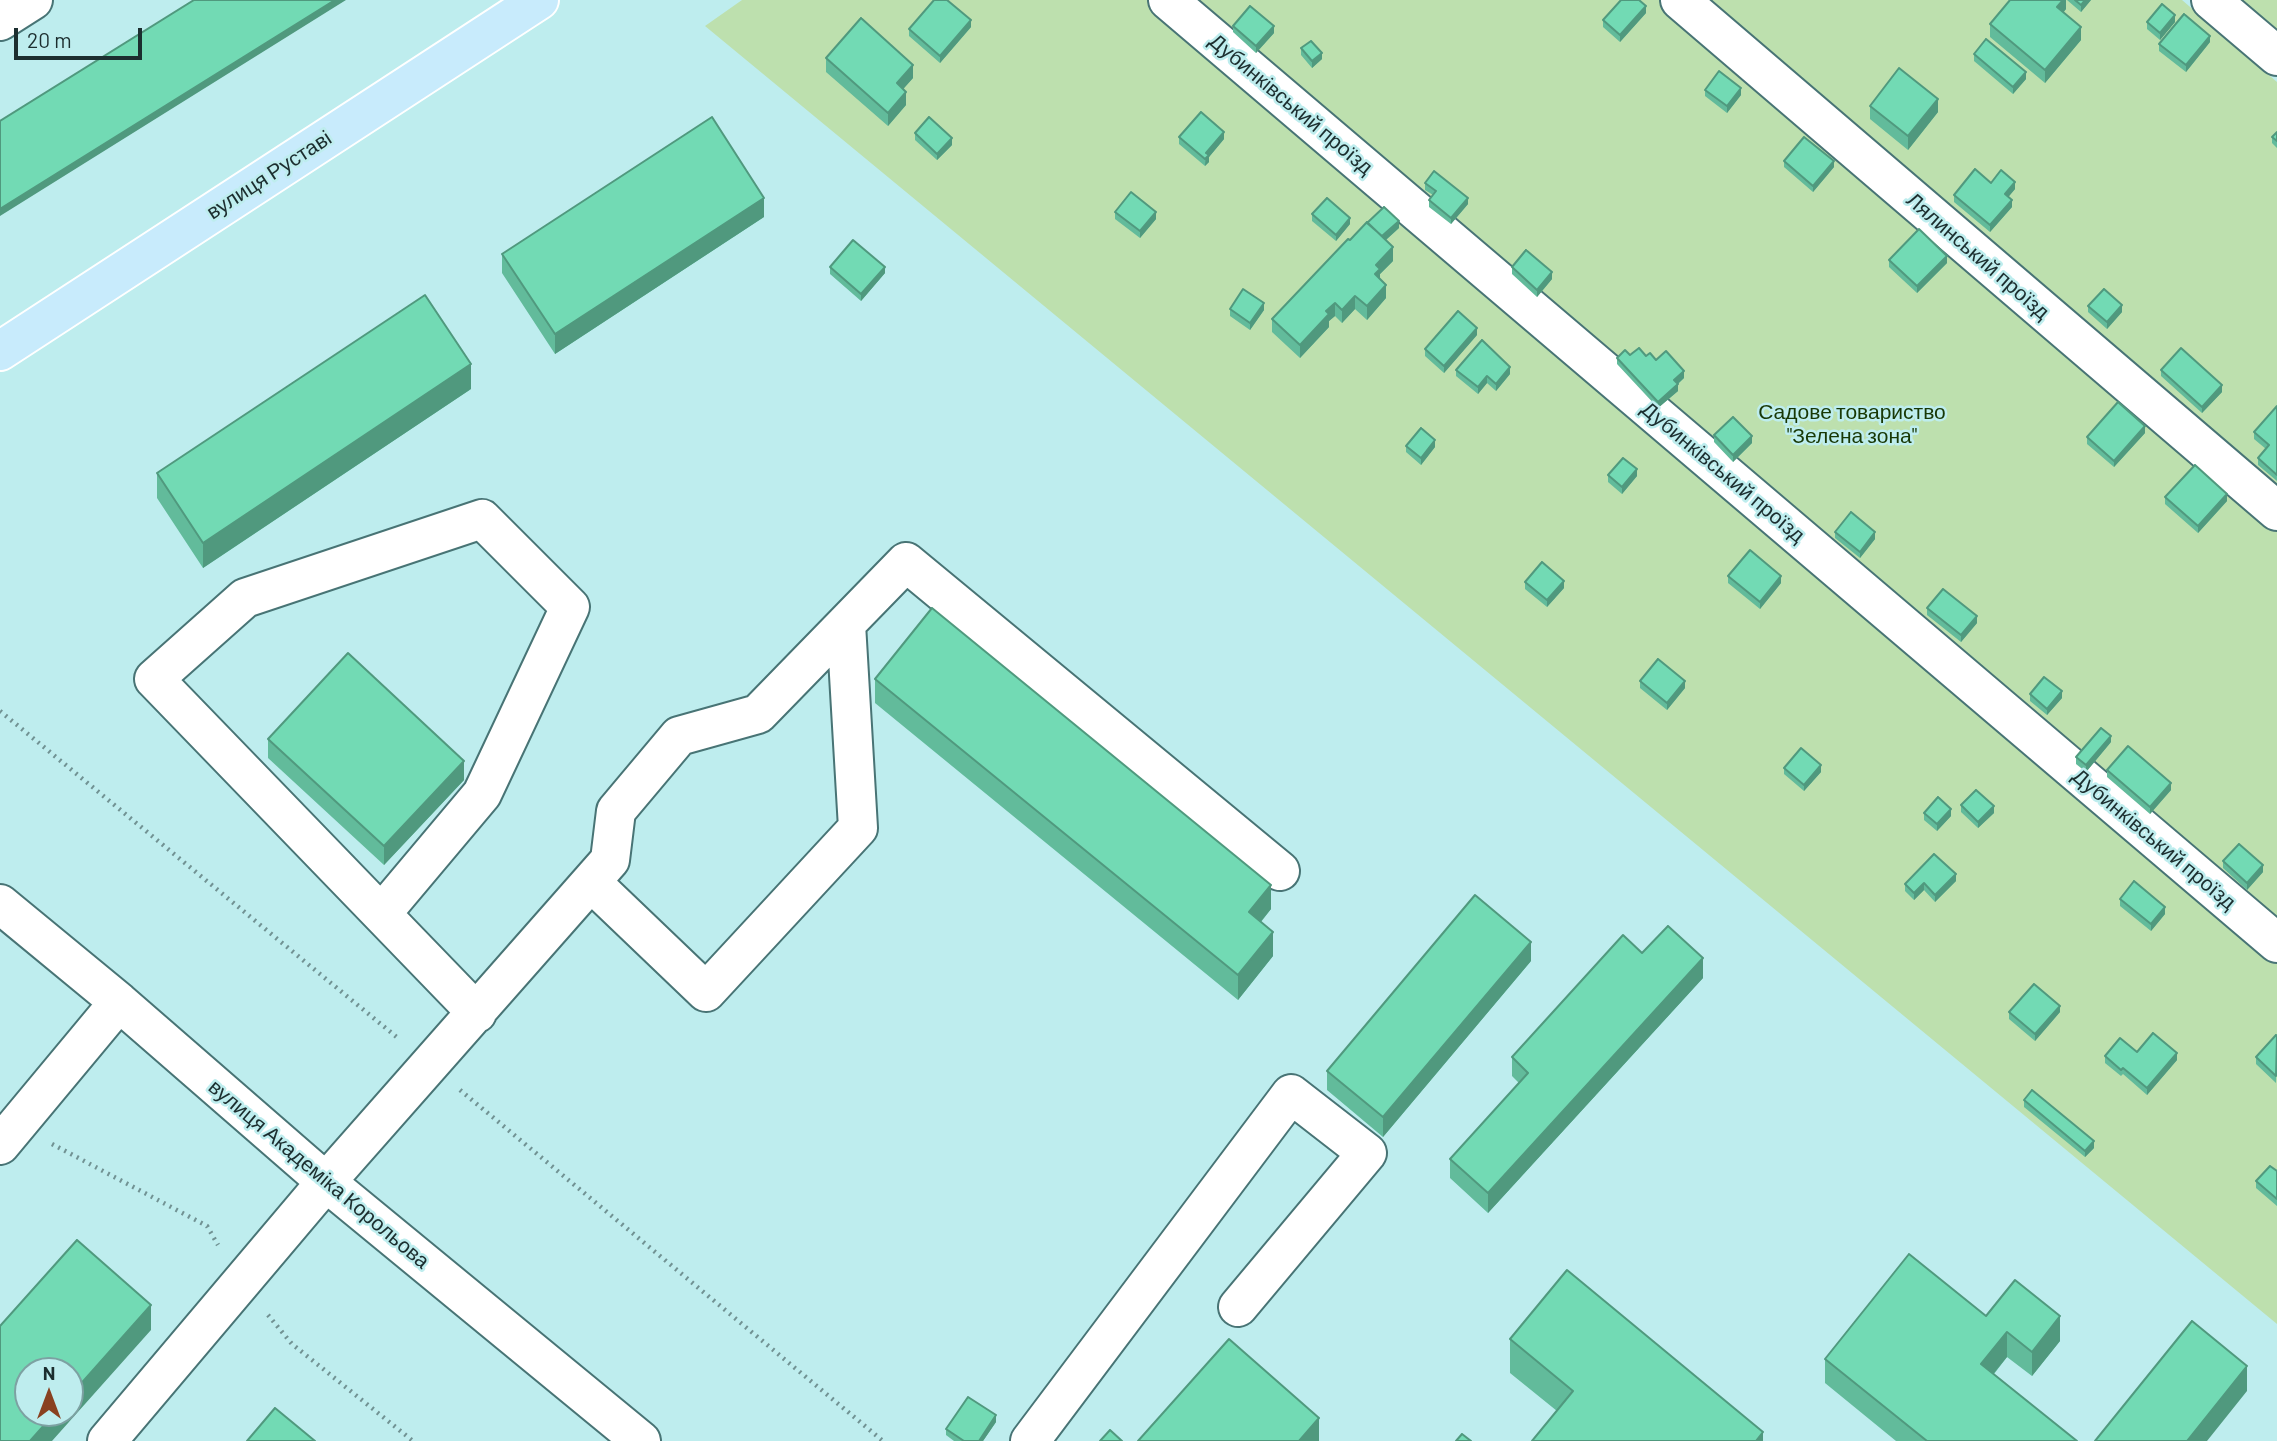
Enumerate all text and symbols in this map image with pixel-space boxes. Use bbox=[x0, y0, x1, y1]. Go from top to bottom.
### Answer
scale bar bbox=[18, 14, 145, 58]
text: 20 m bbox=[27, 27, 72, 52]
street label: Дубинківський проїзд bbox=[1204, 28, 1378, 180]
street label: вулиця Руставі bbox=[202, 125, 336, 225]
street label: Лялинський проїзд bbox=[1901, 187, 2055, 325]
street label: Дубинківський проїзд bbox=[1636, 396, 1810, 548]
park label: Садове товариство "Зелена зона" bbox=[1758, 399, 1946, 449]
street label: Дубинківський проїзд bbox=[2067, 763, 2241, 915]
street label: вулиця Академіка Корольова bbox=[203, 1074, 435, 1274]
north arrow bbox=[14, 1357, 84, 1427]
text: N bbox=[43, 1361, 55, 1384]

